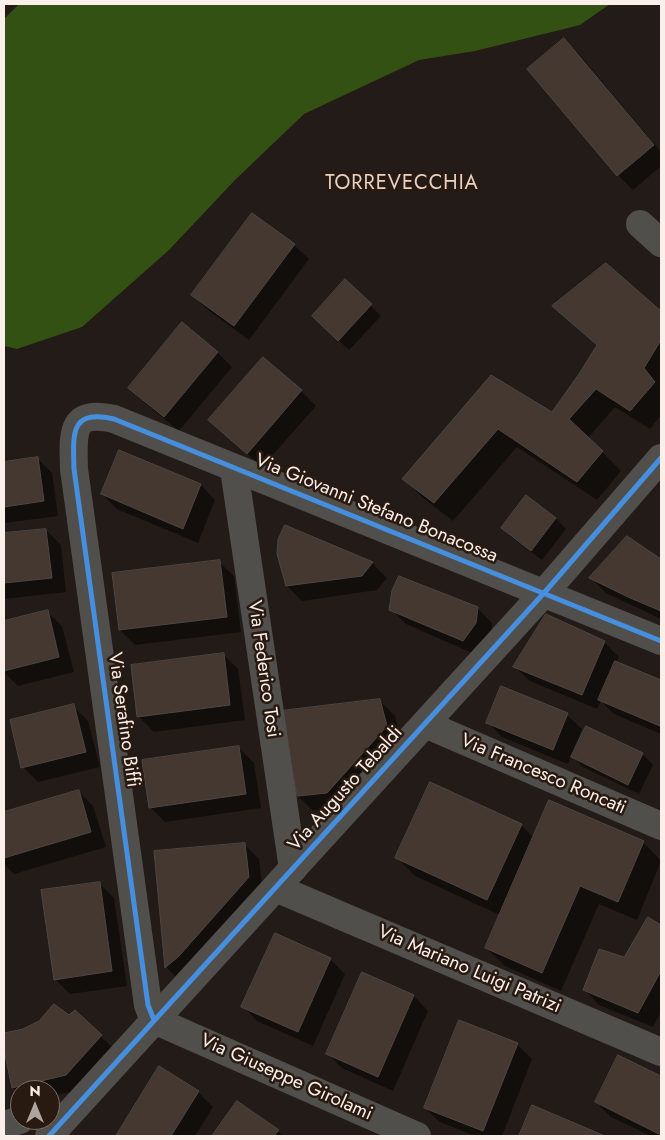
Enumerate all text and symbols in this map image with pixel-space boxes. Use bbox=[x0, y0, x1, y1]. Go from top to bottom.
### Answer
district label: TORREVECCHIA bbox=[324, 172, 480, 196]
street label: Via Giovanni Stefano Bonacossa bbox=[251, 450, 501, 568]
street label: Via Federico Tosi bbox=[242, 599, 284, 739]
street label: Via Serafino Biffi bbox=[102, 651, 144, 789]
street label: Via Augusto Tebaldi bbox=[284, 722, 408, 856]
street label: Via Francesco Roncati bbox=[457, 730, 629, 820]
street label: Via Mariano Luigi Patrizi bbox=[374, 921, 564, 1019]
street label: Via Giuseppe Girolami bbox=[196, 1030, 376, 1126]
north arrow bbox=[10, 1080, 60, 1130]
text: N bbox=[29, 1081, 41, 1101]

